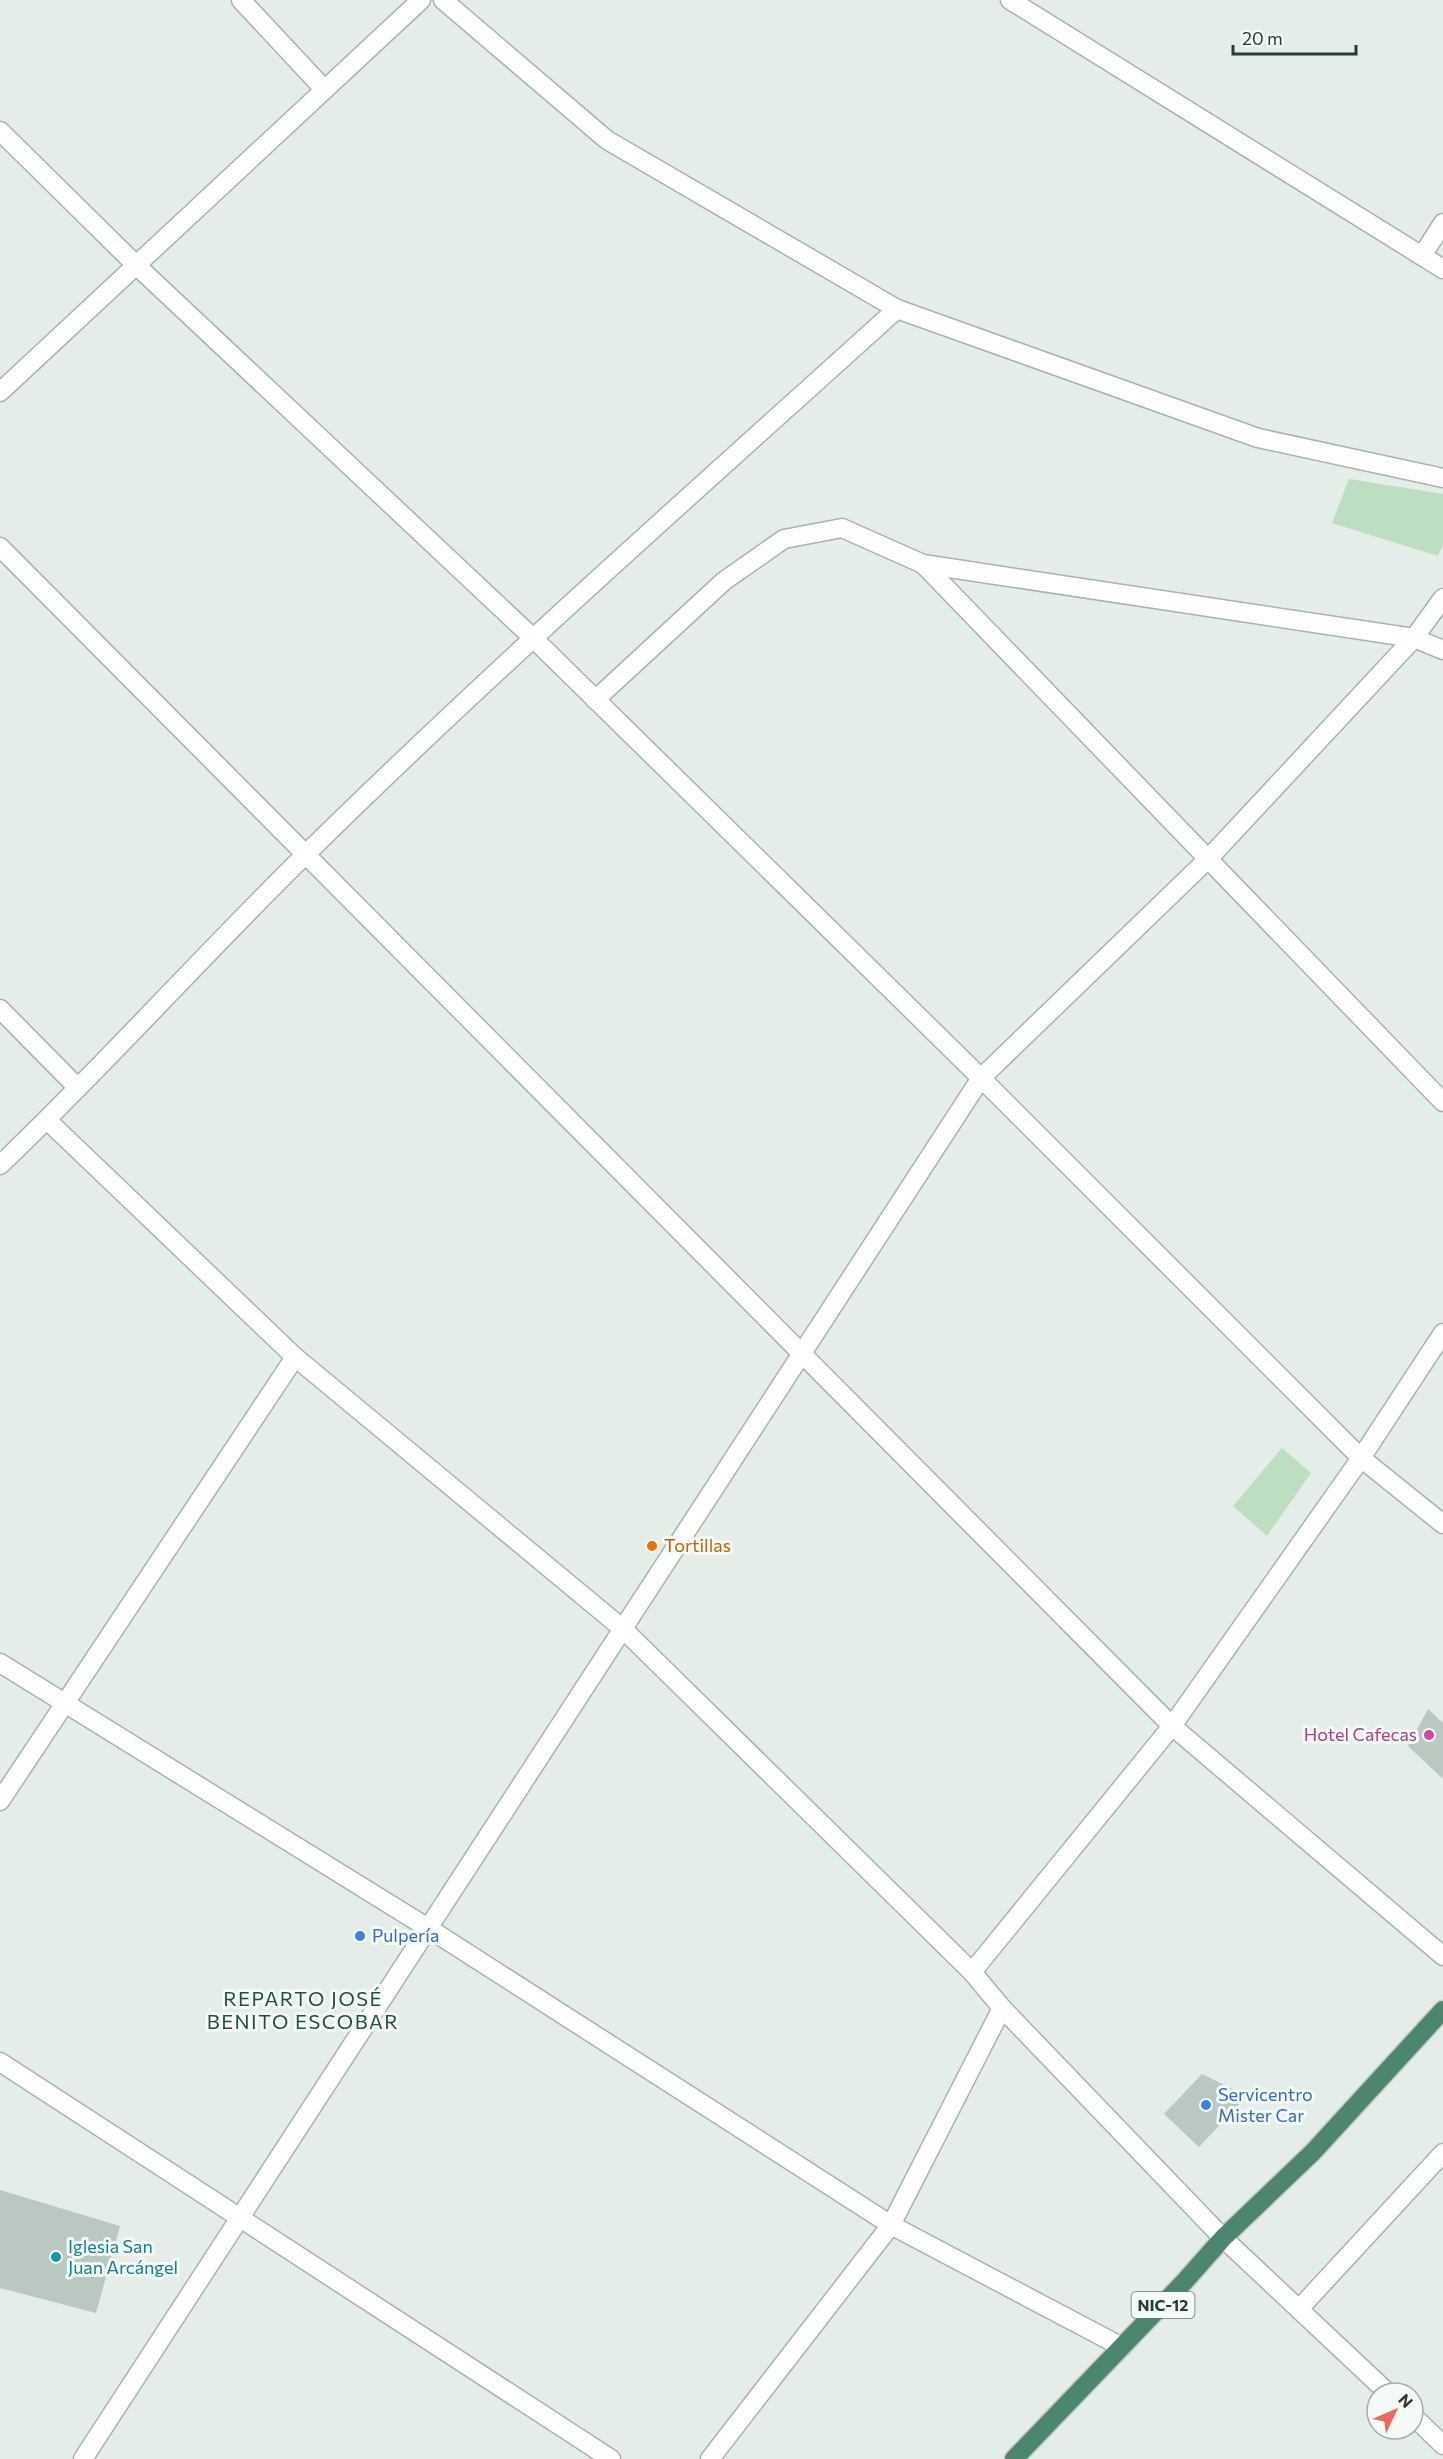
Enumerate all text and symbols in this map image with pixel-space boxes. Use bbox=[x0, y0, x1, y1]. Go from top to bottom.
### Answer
scale bar bbox=[1233, 18, 1356, 56]
text: 20 m bbox=[1242, 27, 1283, 49]
place label: Tortillas bbox=[664, 1534, 731, 1556]
marker: Tortillas bbox=[645, 1539, 659, 1553]
place label: Hotel Cafecas bbox=[1304, 1723, 1417, 1745]
marker: Hotel Cafecas bbox=[1422, 1728, 1436, 1742]
place label: Pulpería bbox=[372, 1924, 439, 1946]
marker: Pulpería bbox=[353, 1929, 367, 1943]
district label: REPARTO JOSÉ BENITO ESCOBAR bbox=[207, 1986, 399, 2033]
place label: Servicentro Mister Car bbox=[1218, 2083, 1313, 2126]
marker: Servicentro Mister Car bbox=[1199, 2098, 1213, 2112]
place label: Iglesia San Juan Arcángel bbox=[68, 2235, 178, 2278]
marker: Iglesia San Juan Arcángel bbox=[49, 2250, 63, 2264]
road number: NIC-12 bbox=[1132, 2292, 1194, 2318]
north arrow bbox=[1365, 2381, 1425, 2441]
text: N bbox=[1395, 2389, 1417, 2411]

